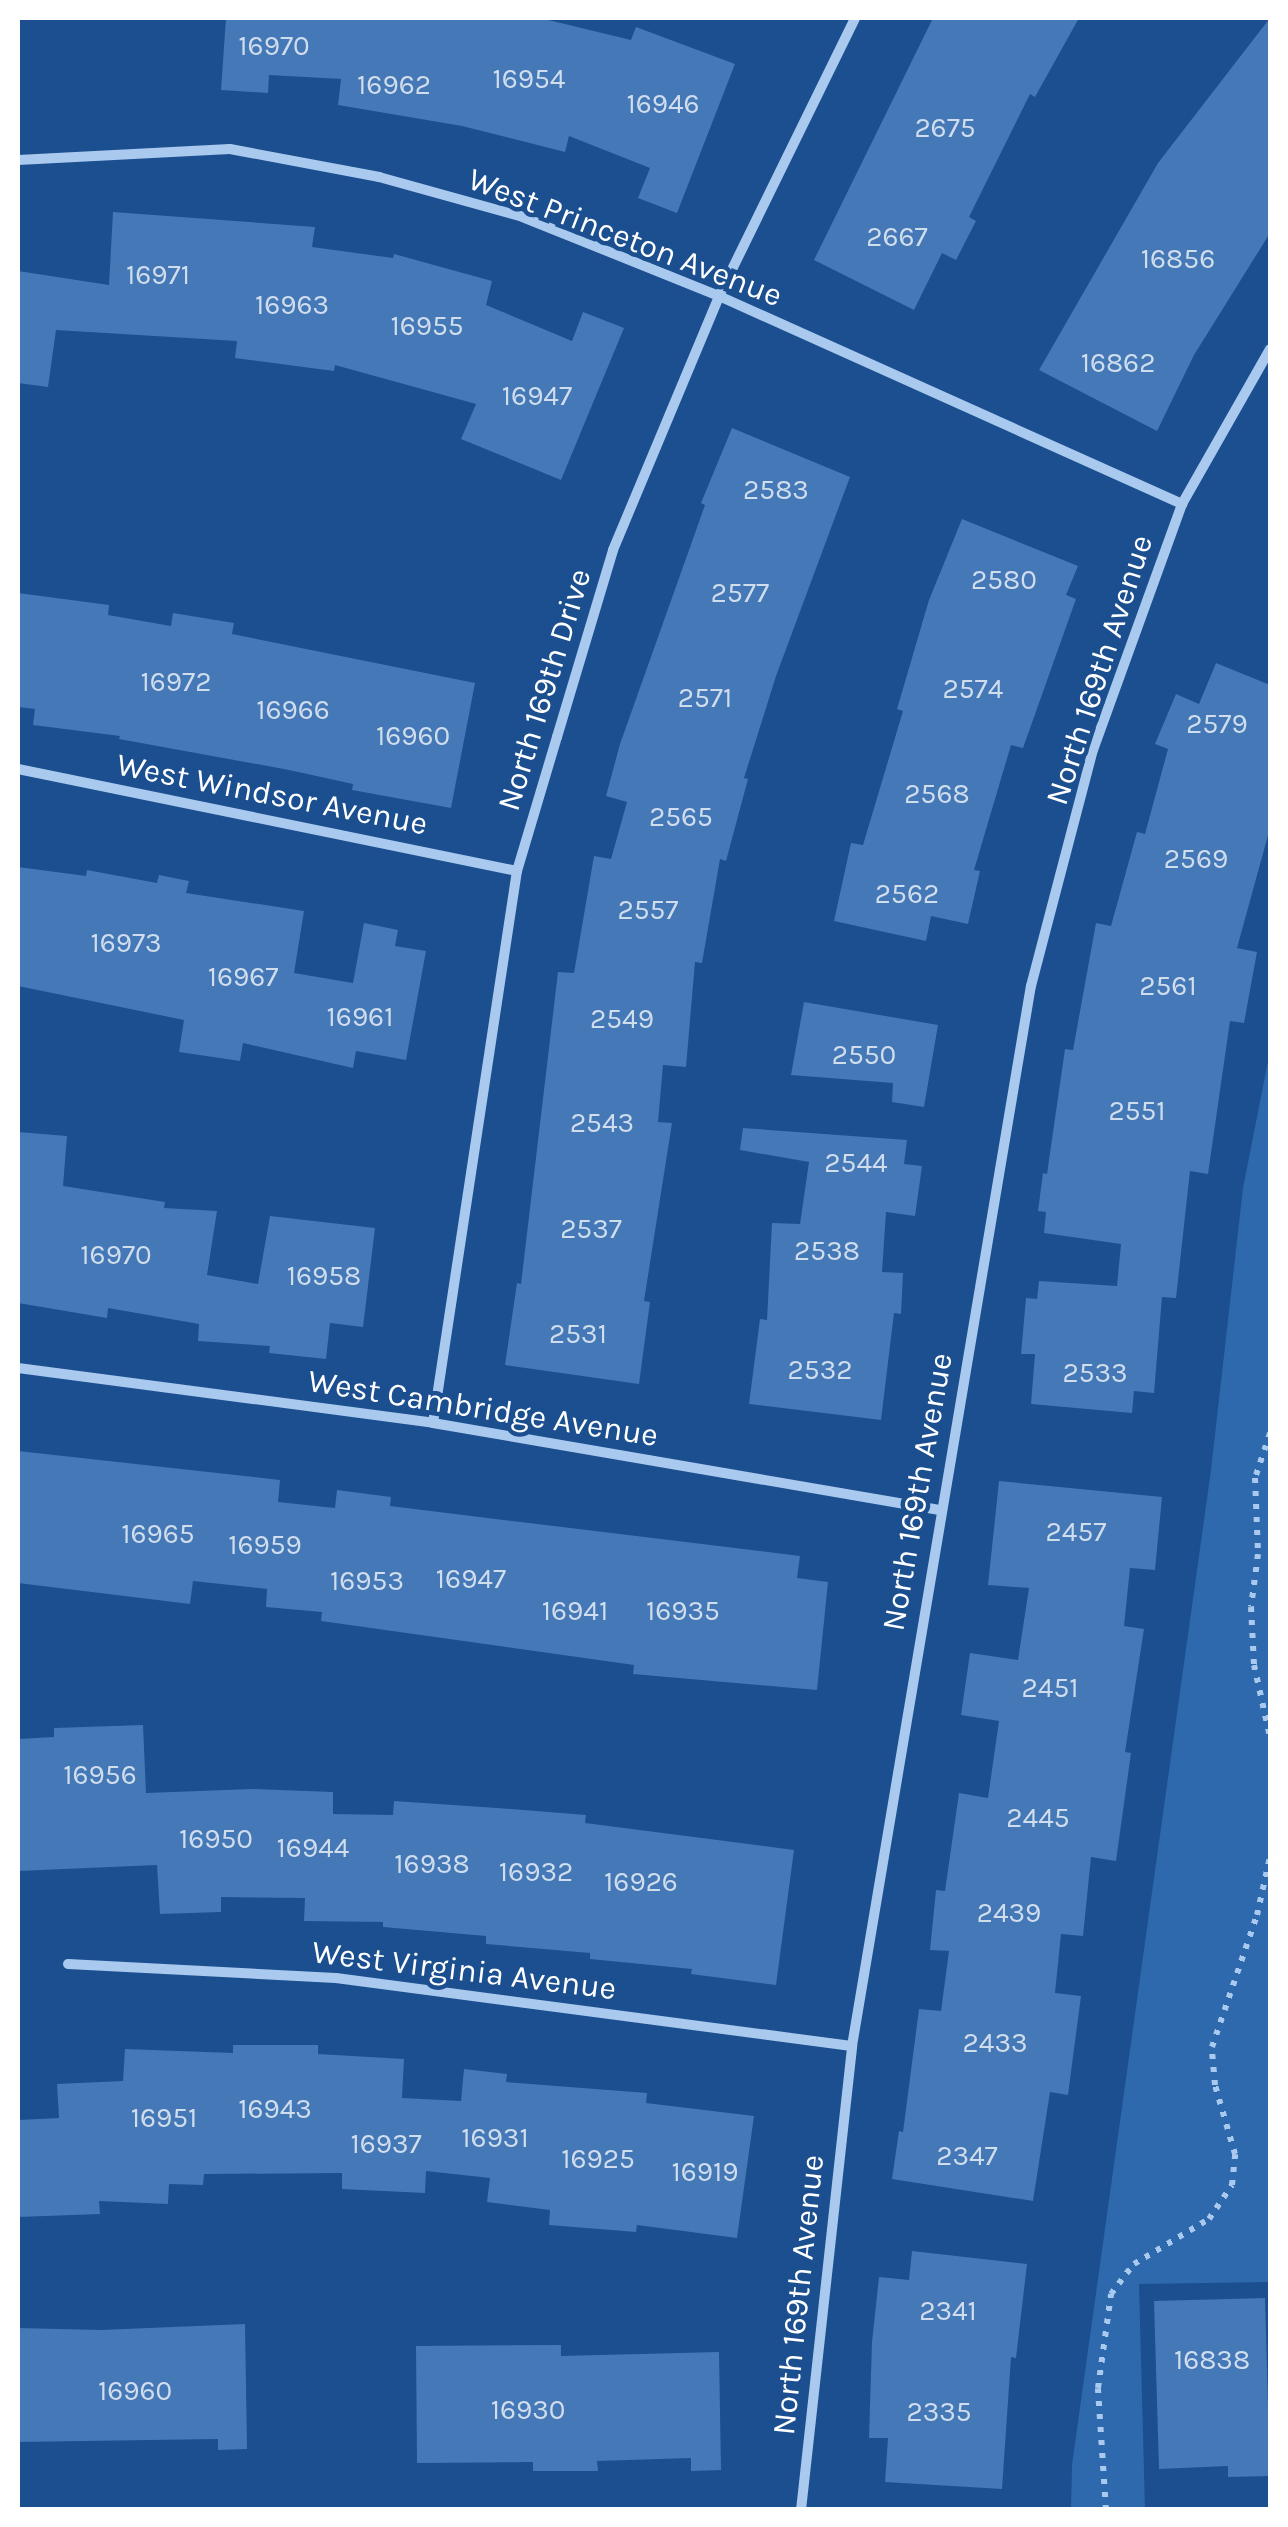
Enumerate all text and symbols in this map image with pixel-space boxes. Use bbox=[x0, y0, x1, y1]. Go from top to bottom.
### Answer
house number: 16970 bbox=[238, 29, 310, 63]
house number: 16954 bbox=[493, 62, 565, 96]
house number: 16962 bbox=[357, 68, 431, 102]
house number: 16946 bbox=[626, 87, 700, 121]
house number: 2675 bbox=[914, 111, 976, 145]
street label: West Princeton Avenue bbox=[463, 160, 787, 316]
house number: 2667 bbox=[866, 220, 928, 254]
house number: 16856 bbox=[1141, 242, 1215, 276]
house number: 16971 bbox=[126, 258, 190, 292]
house number: 16963 bbox=[255, 288, 329, 322]
house number: 16955 bbox=[390, 309, 464, 343]
house number: 16862 bbox=[1081, 346, 1155, 380]
house number: 16947 bbox=[502, 379, 572, 413]
house number: 2583 bbox=[743, 473, 809, 507]
street label: North 169th Avenue bbox=[1038, 530, 1162, 810]
house number: 2580 bbox=[971, 563, 1037, 597]
street label: North 169th Drive bbox=[490, 564, 600, 816]
house number: 2577 bbox=[711, 576, 769, 610]
house number: 16972 bbox=[141, 665, 211, 699]
house number: 2574 bbox=[943, 672, 1003, 706]
house number: 2571 bbox=[678, 681, 732, 715]
house number: 16966 bbox=[256, 693, 330, 727]
house number: 2579 bbox=[1186, 707, 1248, 741]
house number: 16960 bbox=[376, 719, 450, 753]
street label: West Windsor Avenue bbox=[113, 746, 431, 844]
house number: 2568 bbox=[904, 777, 970, 811]
house number: 2565 bbox=[649, 800, 713, 834]
house number: 2569 bbox=[1164, 842, 1228, 876]
house number: 2562 bbox=[875, 877, 939, 911]
house number: 2557 bbox=[618, 893, 678, 927]
house number: 16973 bbox=[90, 926, 162, 960]
house number: 16967 bbox=[208, 960, 278, 994]
house number: 2561 bbox=[1139, 969, 1197, 1003]
house number: 16961 bbox=[327, 1000, 393, 1034]
house number: 2549 bbox=[590, 1002, 654, 1036]
house number: 2550 bbox=[832, 1038, 896, 1072]
house number: 2551 bbox=[1108, 1094, 1166, 1128]
house number: 2543 bbox=[570, 1106, 634, 1140]
house number: 2544 bbox=[824, 1146, 888, 1180]
house number: 2537 bbox=[560, 1212, 622, 1246]
house number: 2538 bbox=[794, 1234, 860, 1268]
house number: 16970 bbox=[80, 1238, 152, 1272]
house number: 16958 bbox=[287, 1259, 361, 1293]
house number: 2531 bbox=[549, 1317, 607, 1351]
street label: North 169th Avenue bbox=[875, 1350, 961, 1634]
house number: 2532 bbox=[788, 1353, 852, 1387]
house number: 2533 bbox=[1062, 1356, 1128, 1390]
street label: West Cambridge Avenue bbox=[305, 1362, 661, 1456]
house number: 2457 bbox=[1046, 1515, 1106, 1549]
house number: 16965 bbox=[121, 1517, 195, 1551]
house number: 16959 bbox=[228, 1528, 302, 1562]
house number: 16947 bbox=[436, 1562, 506, 1596]
house number: 16953 bbox=[330, 1564, 404, 1598]
house number: 16941 bbox=[542, 1594, 608, 1628]
house number: 16935 bbox=[646, 1594, 720, 1628]
house number: 2451 bbox=[1022, 1671, 1078, 1705]
house number: 16956 bbox=[63, 1758, 137, 1792]
house number: 2445 bbox=[1006, 1801, 1070, 1835]
house number: 16950 bbox=[179, 1822, 253, 1856]
house number: 16944 bbox=[277, 1831, 349, 1865]
house number: 16938 bbox=[394, 1847, 470, 1881]
house number: 16932 bbox=[499, 1855, 573, 1889]
house number: 16926 bbox=[604, 1865, 678, 1899]
house number: 2439 bbox=[977, 1896, 1041, 1930]
street label: West Virginia Avenue bbox=[310, 1933, 618, 2009]
house number: 2433 bbox=[963, 2026, 1027, 2060]
house number: 16943 bbox=[238, 2092, 312, 2126]
house number: 16951 bbox=[131, 2101, 197, 2135]
house number: 16931 bbox=[461, 2121, 529, 2155]
house number: 16937 bbox=[350, 2127, 422, 2161]
house number: 2347 bbox=[936, 2139, 998, 2173]
house number: 16925 bbox=[561, 2142, 635, 2176]
street label: North 169th Avenue bbox=[765, 2153, 833, 2437]
house number: 16919 bbox=[671, 2155, 739, 2189]
house number: 2341 bbox=[919, 2294, 977, 2328]
house number: 16838 bbox=[1174, 2343, 1250, 2377]
house number: 16960 bbox=[98, 2374, 172, 2408]
house number: 16930 bbox=[491, 2393, 565, 2427]
house number: 2335 bbox=[906, 2395, 972, 2429]

